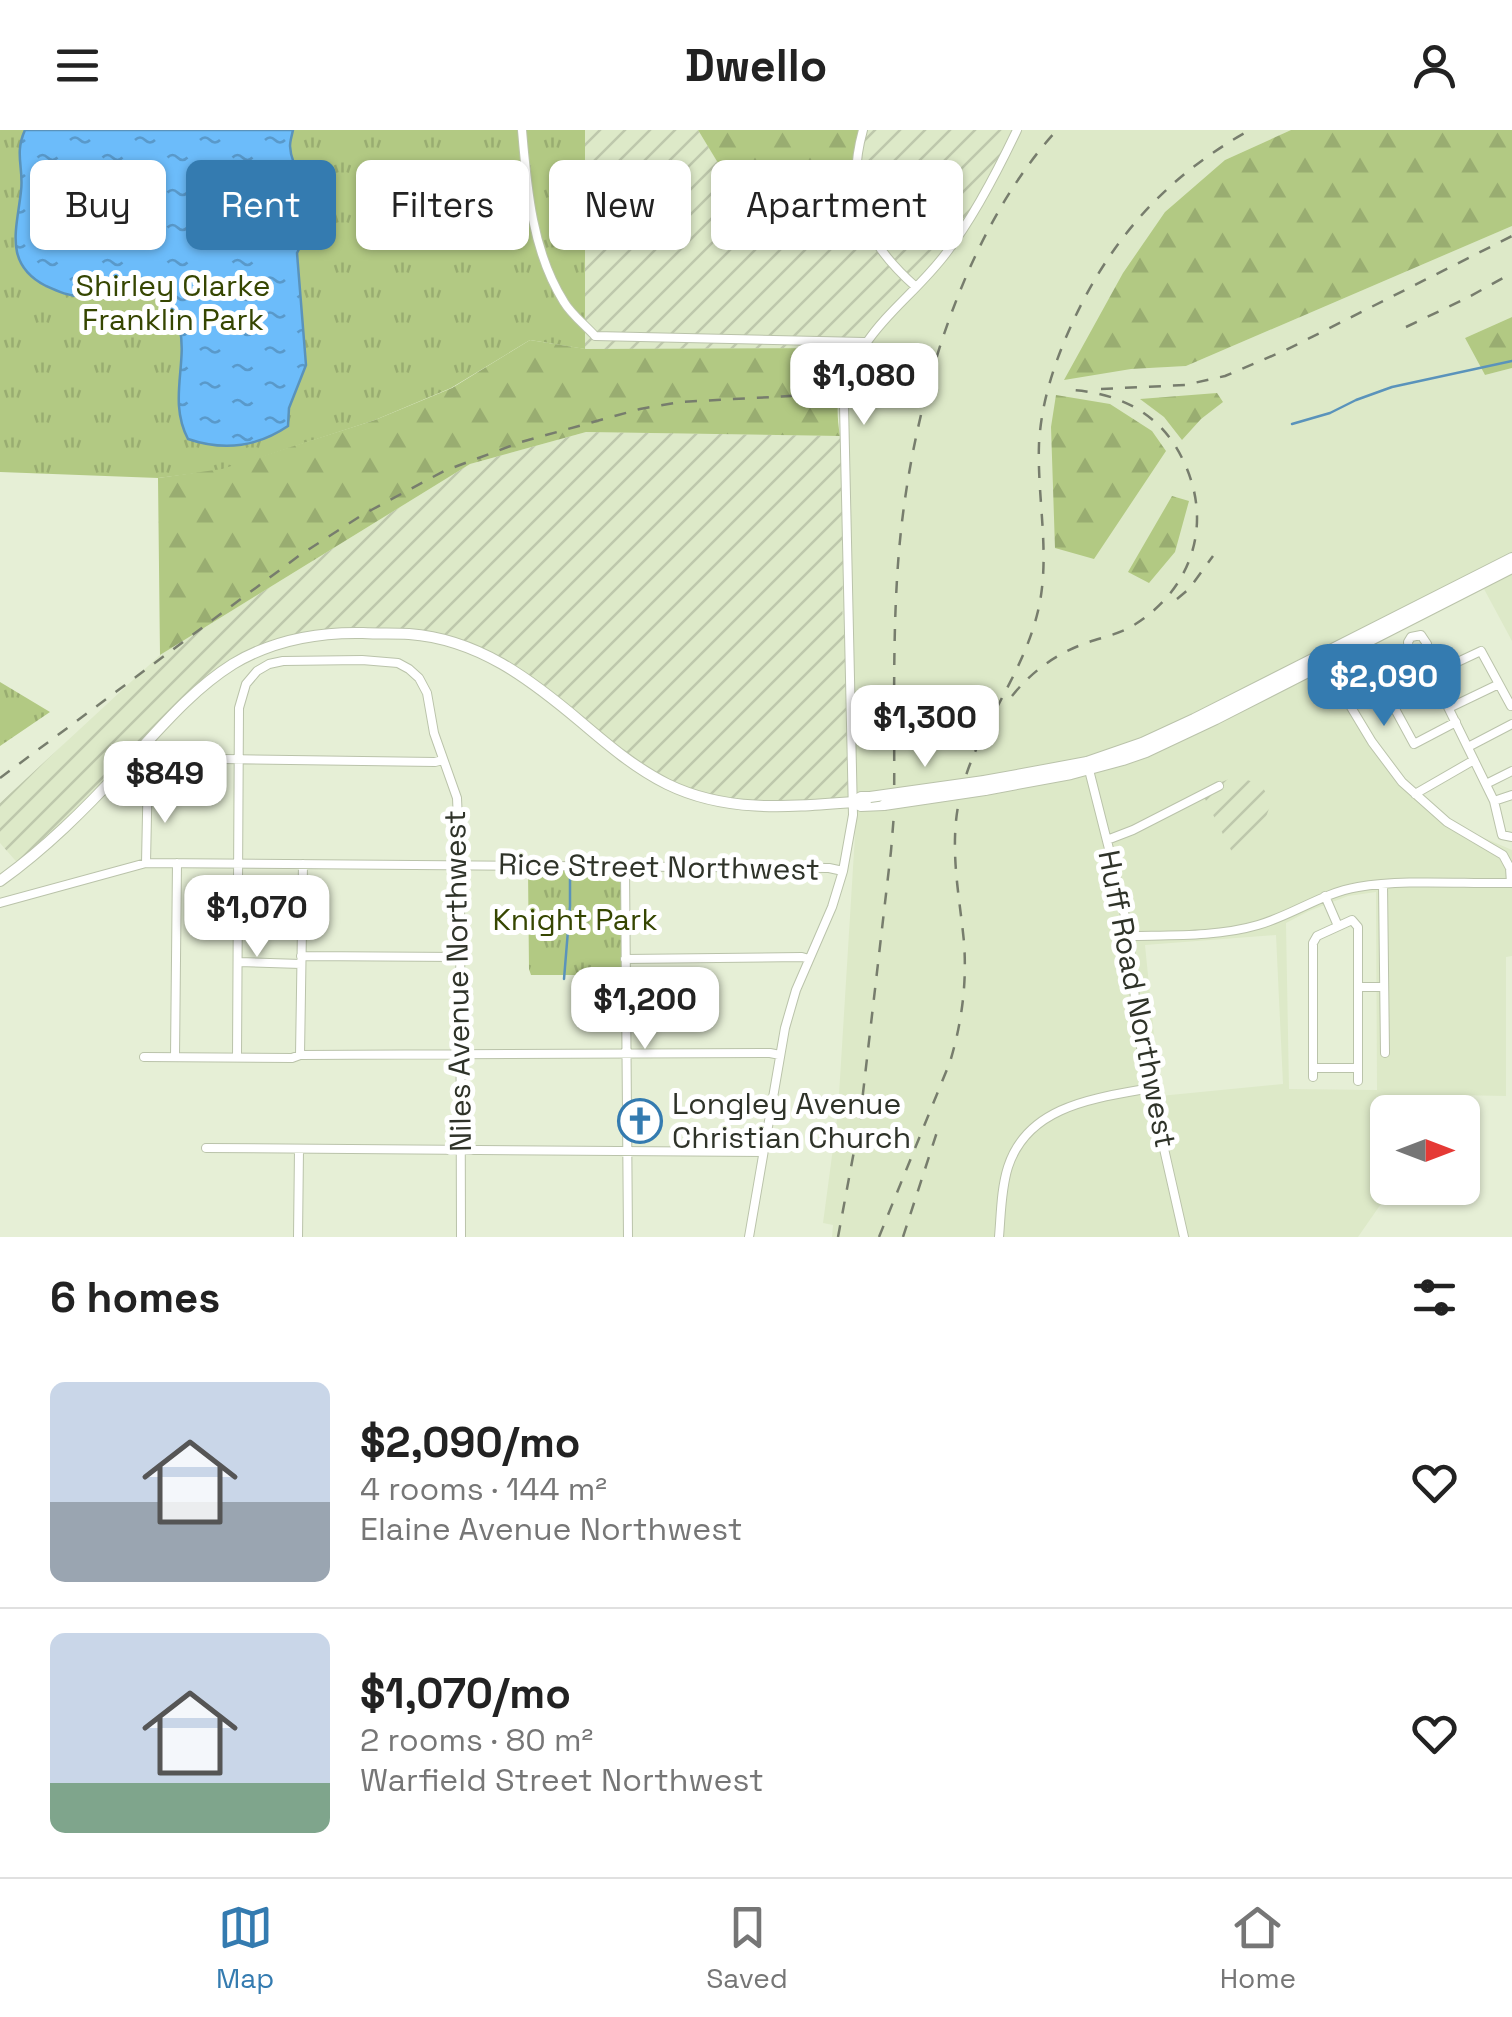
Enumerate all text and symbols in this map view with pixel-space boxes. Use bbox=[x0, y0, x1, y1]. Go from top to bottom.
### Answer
text: Dwello bbox=[685, 37, 827, 94]
icon: menu bbox=[50, 38, 105, 93]
icon: person bbox=[1407, 38, 1462, 93]
chip: Buy bbox=[30, 160, 166, 250]
chip: Rent bbox=[186, 160, 336, 250]
chip: Filters bbox=[356, 160, 529, 250]
chip: New bbox=[549, 160, 691, 250]
chip: Apartment bbox=[711, 160, 963, 250]
park label: Shirley Clarke Franklin Park bbox=[76, 266, 270, 339]
pin: $1,080 bbox=[783, 343, 945, 428]
text: $1,080 bbox=[812, 355, 916, 395]
pin: $2,090 bbox=[1303, 644, 1465, 729]
text: $2,090 bbox=[1330, 656, 1438, 696]
pin: $1,300 bbox=[844, 685, 1006, 770]
text: $1,300 bbox=[873, 697, 977, 737]
pin: $849 bbox=[106, 741, 224, 826]
text: $849 bbox=[126, 753, 204, 793]
street label: Niles Avenue Northwest bbox=[435, 810, 480, 1152]
street label: Rice Street Northwest bbox=[498, 844, 820, 889]
street label: Huff Road Northwest bbox=[1089, 847, 1185, 1151]
pin: $1,070 bbox=[176, 875, 338, 960]
text: $1,070 bbox=[206, 887, 308, 927]
park label: Knight Park bbox=[492, 900, 658, 939]
pin: $1,200 bbox=[564, 967, 726, 1052]
text: $1,200 bbox=[593, 979, 697, 1019]
place label: Longley Avenue Christian Church bbox=[672, 1084, 911, 1157]
north arrow bbox=[1370, 1095, 1480, 1205]
map controls bbox=[1370, 1095, 1480, 1205]
church icon: Longley Avenue Christian Church bbox=[617, 1098, 663, 1144]
icon: filters bbox=[1407, 1270, 1462, 1325]
text: 6 homes bbox=[50, 1271, 220, 1324]
text: $2,090/mo bbox=[360, 1416, 581, 1469]
icon: home bbox=[130, 1422, 250, 1542]
icon: heart bbox=[1407, 1455, 1462, 1510]
text: 4 rooms · 144 m² bbox=[360, 1469, 607, 1509]
text: Elaine Avenue Northwest bbox=[360, 1509, 742, 1549]
text: $1,070/mo bbox=[360, 1667, 571, 1720]
icon: home bbox=[130, 1673, 250, 1793]
icon: heart bbox=[1407, 1706, 1462, 1761]
text: 2 rooms · 80 m² bbox=[360, 1720, 593, 1760]
text: Warfield Street Northwest bbox=[360, 1760, 764, 1800]
tab: Map bbox=[216, 1900, 274, 1996]
tab: Saved bbox=[706, 1900, 788, 1996]
tab: Home bbox=[1220, 1900, 1296, 1996]

